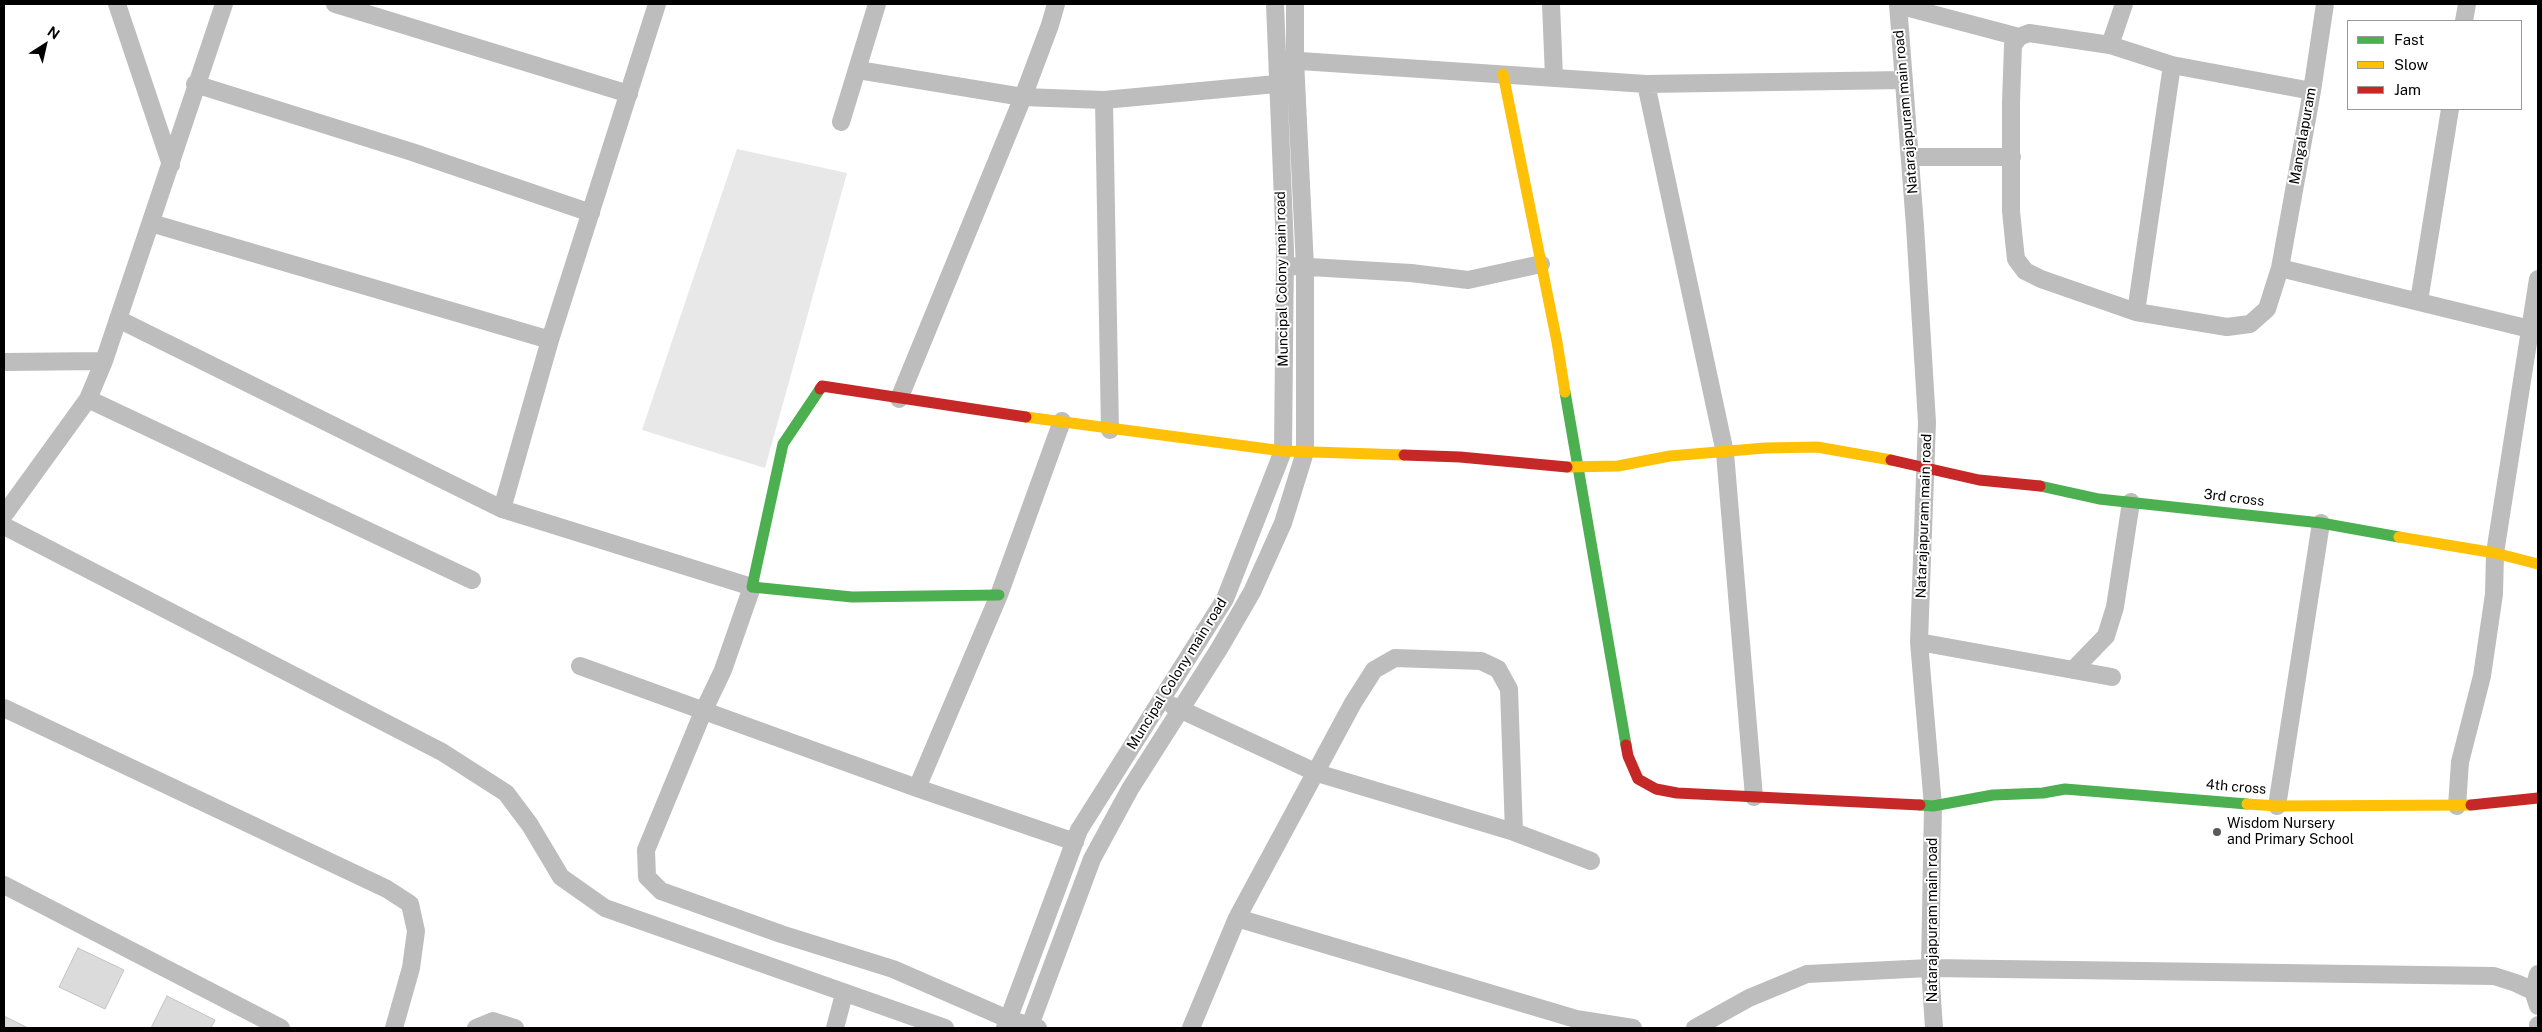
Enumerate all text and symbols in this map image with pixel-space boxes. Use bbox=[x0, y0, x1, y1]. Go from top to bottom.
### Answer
north arrow bbox=[20, 20, 70, 70]
legend bbox=[2347, 20, 2522, 110]
text: N bbox=[45, 23, 63, 42]
street label: Natarajapuram main road bbox=[1890, 29, 1922, 195]
text: Fast bbox=[2394, 31, 2424, 48]
text: Slow bbox=[2394, 56, 2428, 73]
text: Jam bbox=[2394, 81, 2421, 98]
street label: Mangalapuram bbox=[2286, 86, 2320, 186]
street label: Muncipal Colony main road bbox=[1272, 191, 1292, 367]
street label: Natarajapuram main road bbox=[1913, 433, 1935, 599]
street label: 3rd cross bbox=[2203, 486, 2265, 510]
street label: Muncipal Colony main road bbox=[1123, 595, 1231, 753]
street label: 4th cross bbox=[2205, 776, 2267, 798]
place label: Wisdom Nursery and Primary School bbox=[2227, 816, 2354, 849]
marker: Wisdom Nursery and Primary School bbox=[2211, 826, 2223, 838]
street label: Natarajapuram main road bbox=[1925, 838, 1941, 1002]

